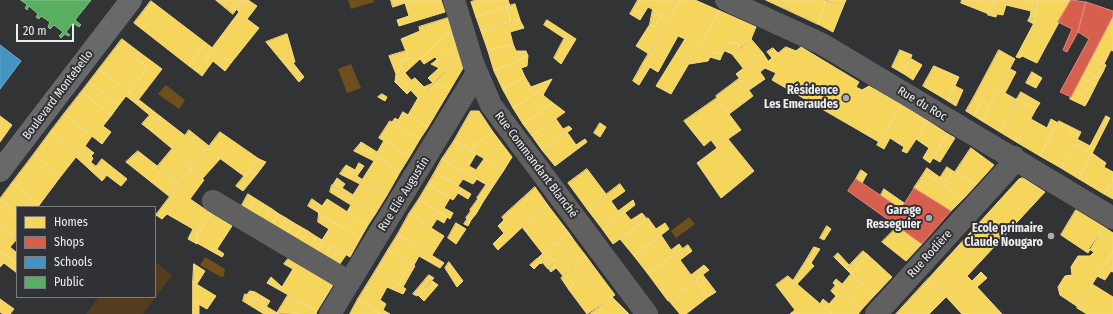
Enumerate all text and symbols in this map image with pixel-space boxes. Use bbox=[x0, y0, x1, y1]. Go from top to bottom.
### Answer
scale bar bbox=[18, 16, 76, 42]
text: 20 m bbox=[23, 24, 47, 38]
street label: Boulevard Montebello bbox=[20, 48, 96, 142]
place label: Résidence Les Emeraudes bbox=[764, 84, 838, 112]
street label: Rue du Roc bbox=[895, 84, 949, 124]
marker: Résidence Les Emeraudes bbox=[841, 93, 851, 103]
street label: Rue Commandant Blanché bbox=[491, 109, 581, 221]
street label: Rue Elie Augustin bbox=[375, 154, 433, 234]
place label: Garage Resseguier bbox=[866, 204, 921, 232]
legend bbox=[16, 206, 156, 298]
marker: Garage Resseguier bbox=[924, 213, 934, 223]
text: Homes bbox=[54, 215, 88, 229]
place label: Ecole primaire Claude Nougaro bbox=[964, 222, 1043, 250]
street label: Rue Rodière bbox=[905, 227, 955, 281]
marker: Ecole primaire Claude Nougaro bbox=[1046, 231, 1056, 241]
text: Shops bbox=[54, 235, 84, 249]
text: Schools bbox=[54, 255, 92, 269]
text: Public bbox=[54, 275, 84, 289]

